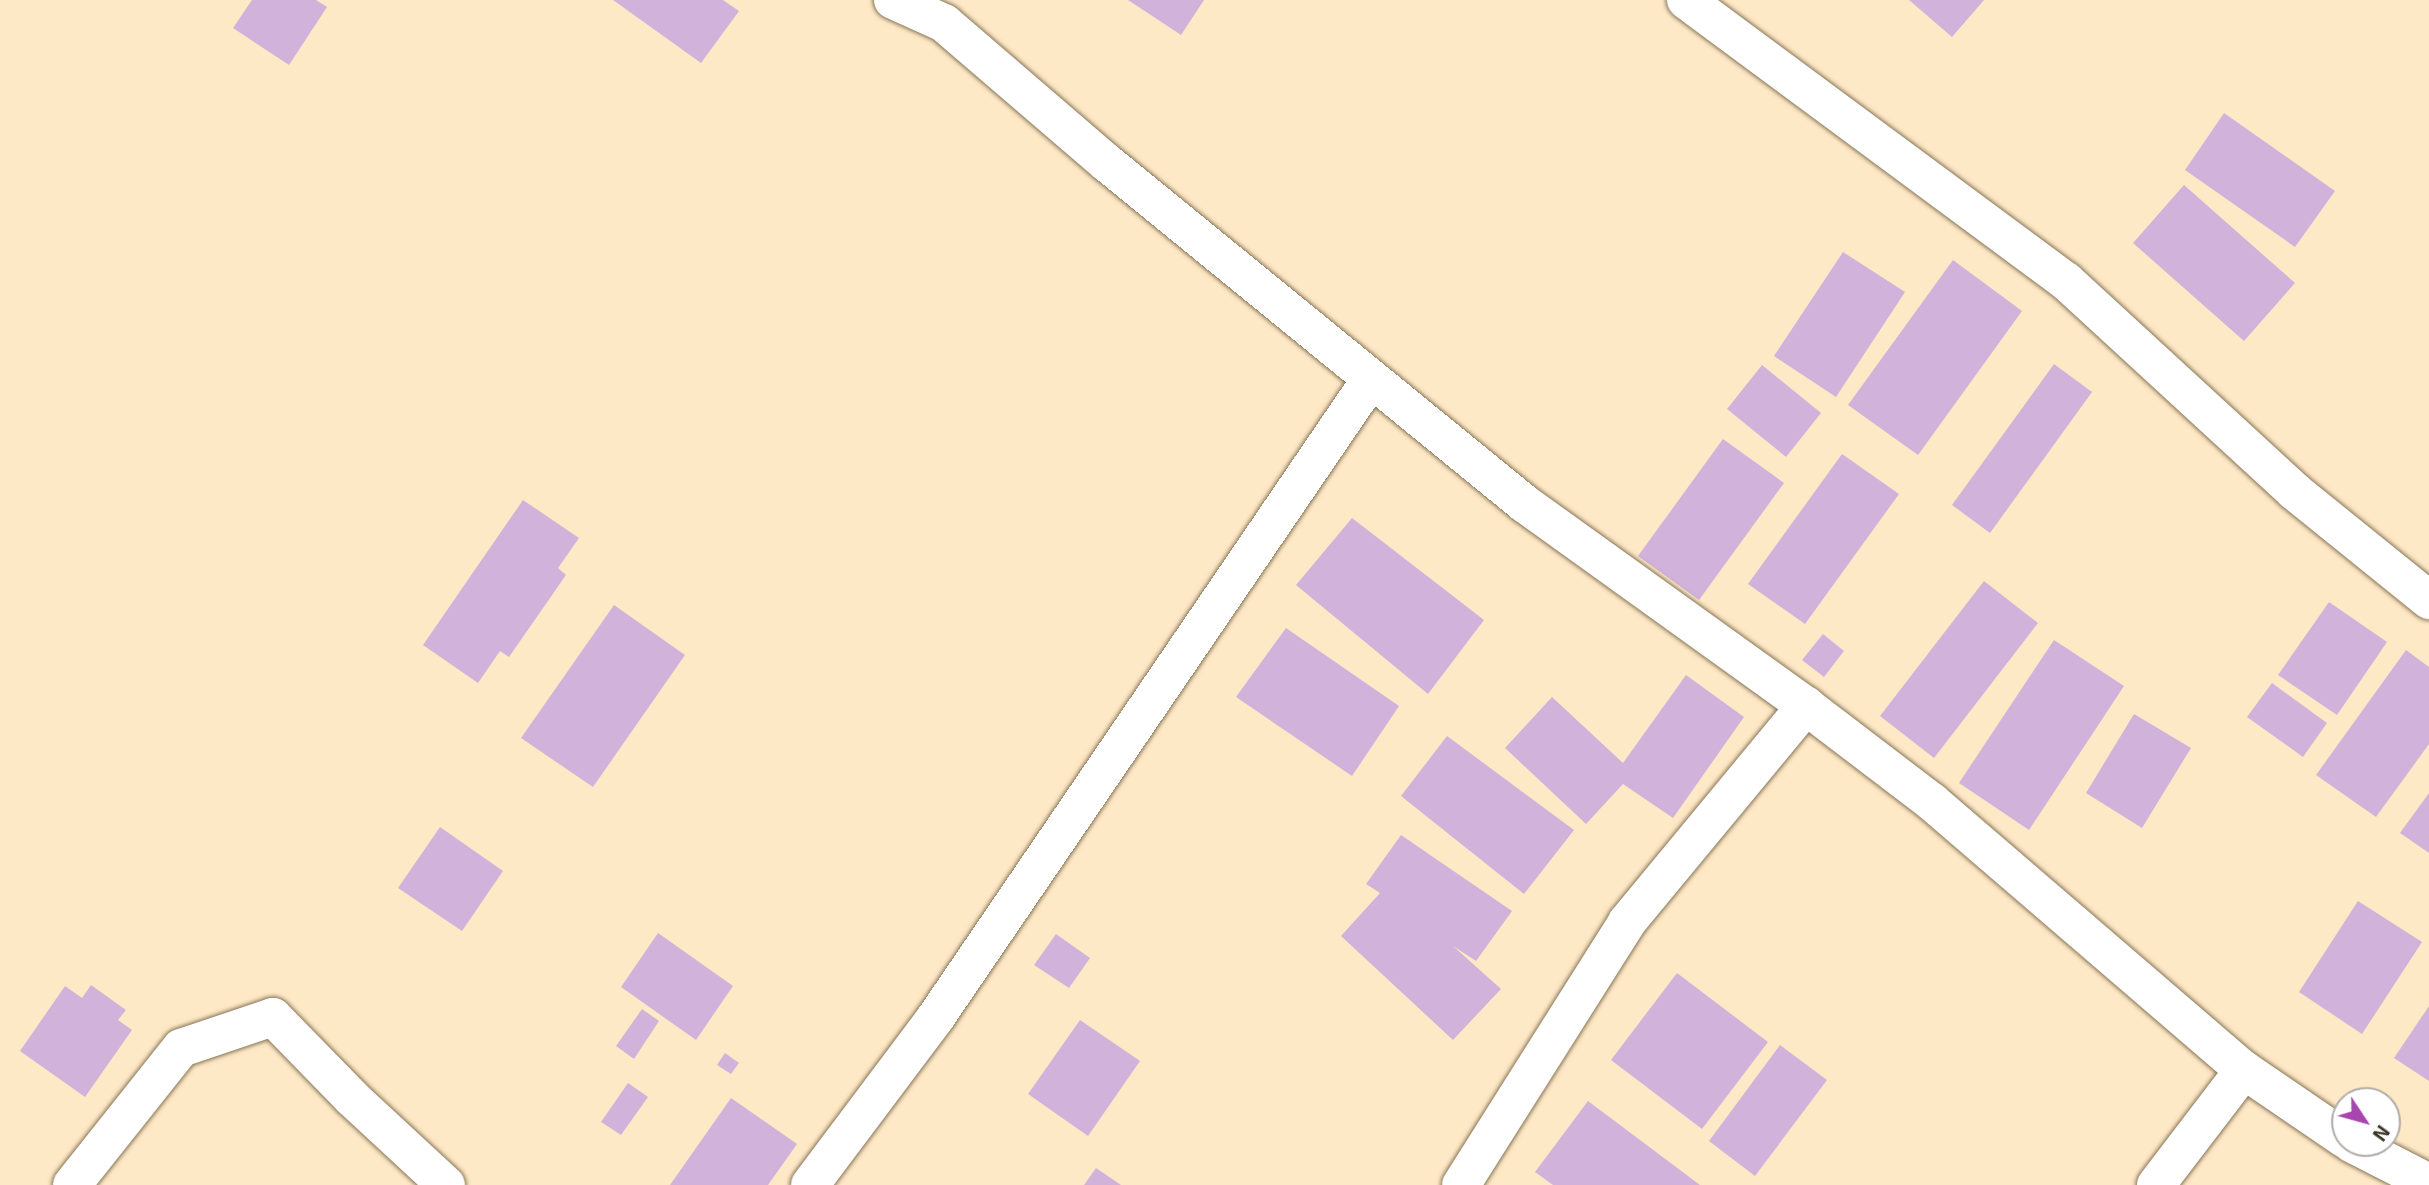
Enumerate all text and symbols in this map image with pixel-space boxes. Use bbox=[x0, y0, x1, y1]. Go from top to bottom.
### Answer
north arrow bbox=[2331, 1087, 2401, 1157]
text: N bbox=[2368, 1121, 2395, 1146]

